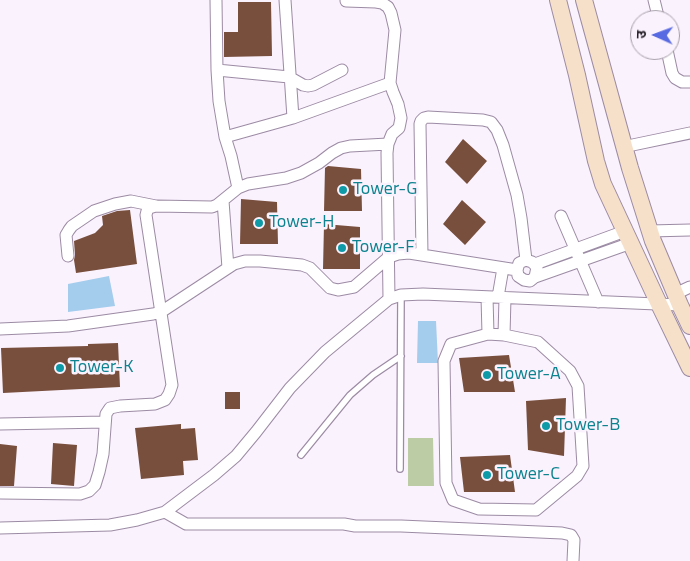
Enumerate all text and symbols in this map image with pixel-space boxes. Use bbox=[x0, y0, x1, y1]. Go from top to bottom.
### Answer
north arrow bbox=[630, 10, 680, 60]
text: उ bbox=[630, 30, 651, 39]
place label: Tower-G bbox=[353, 179, 417, 201]
marker: Tower-G bbox=[337, 184, 349, 196]
place label: Tower-H bbox=[269, 212, 334, 234]
marker: Tower-H bbox=[253, 217, 265, 229]
place label: Tower-F bbox=[352, 237, 415, 259]
marker: Tower-F bbox=[336, 242, 348, 254]
place label: Tower-K bbox=[70, 357, 133, 379]
marker: Tower-K bbox=[54, 362, 66, 374]
place label: Tower-A bbox=[497, 364, 561, 386]
marker: Tower-A bbox=[481, 369, 493, 381]
place label: Tower-B bbox=[556, 415, 620, 437]
marker: Tower-B bbox=[540, 420, 552, 432]
place label: Tower-C bbox=[497, 464, 560, 486]
marker: Tower-C bbox=[481, 469, 493, 481]

